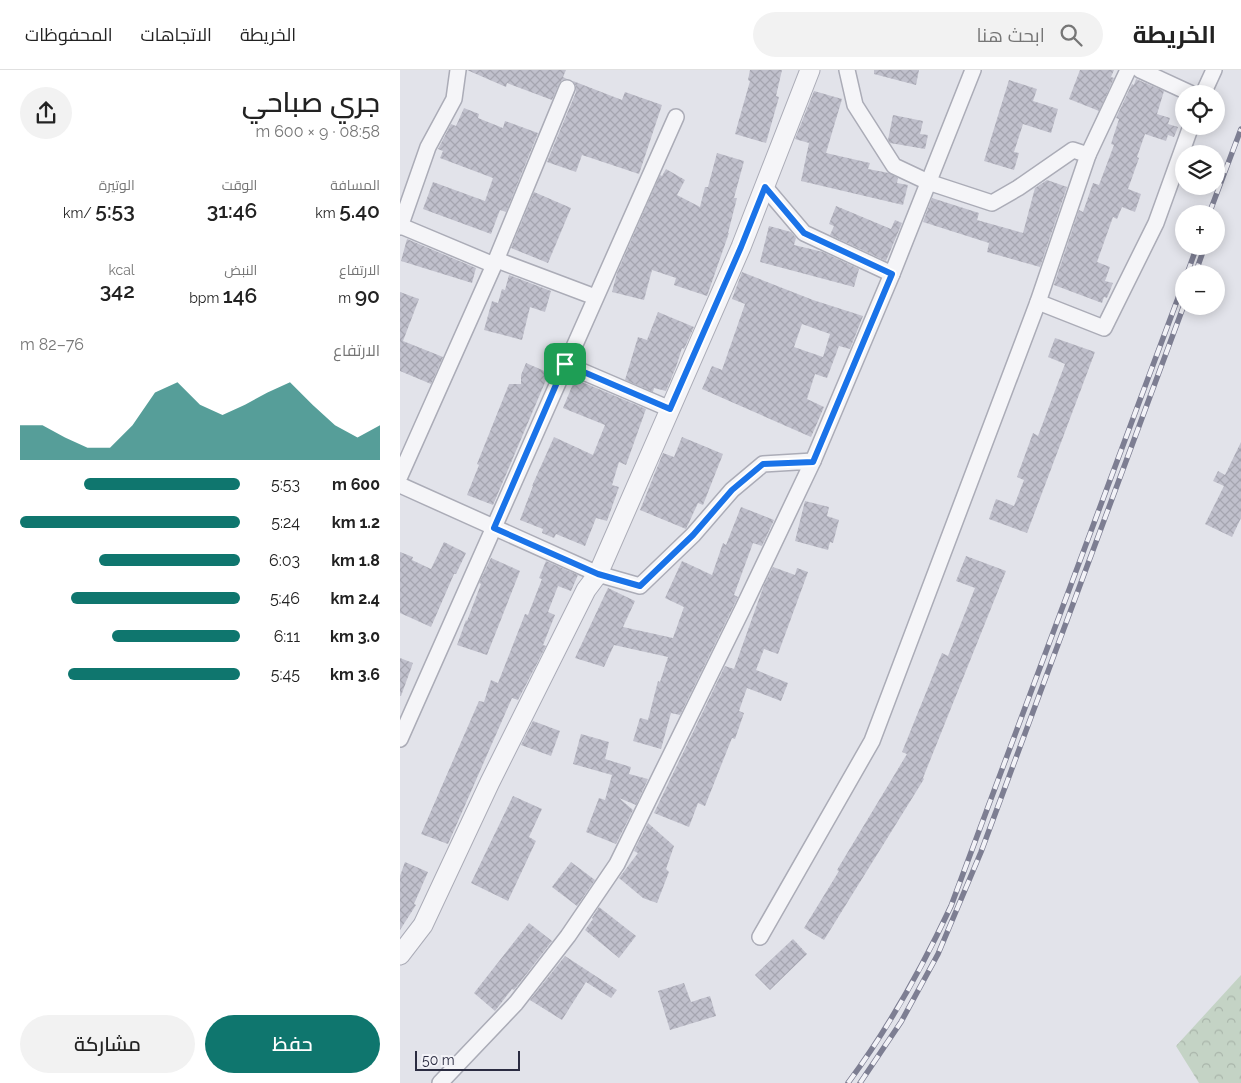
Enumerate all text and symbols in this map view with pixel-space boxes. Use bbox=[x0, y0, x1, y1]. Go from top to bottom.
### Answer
search box bbox=[753, 12, 1103, 57]
text: الخريطة bbox=[1133, 20, 1216, 49]
icon: search bbox=[1057, 21, 1085, 49]
text: المحفوظات bbox=[25, 24, 113, 45]
text: الاتجاهات bbox=[141, 24, 212, 45]
text: الخريطة bbox=[240, 24, 296, 45]
text: ابحث هنا bbox=[976, 24, 1045, 46]
map controls bbox=[1175, 85, 1225, 315]
button: locate bbox=[1175, 85, 1225, 135]
text: جري صباحي bbox=[242, 86, 380, 119]
button: share bbox=[20, 87, 72, 139]
text: 08:58 · 9 × 600 m bbox=[255, 122, 380, 141]
button: layers bbox=[1175, 145, 1225, 195]
text: الوتيرة bbox=[99, 177, 135, 193]
text: الوقت bbox=[222, 177, 257, 193]
text: المسافة bbox=[330, 177, 380, 193]
text: 5:53 bbox=[95, 198, 135, 223]
text: 31:46 bbox=[207, 198, 257, 223]
text: 5.40 bbox=[339, 198, 380, 223]
text: /km bbox=[63, 205, 95, 221]
text: km bbox=[315, 205, 339, 221]
button: + bbox=[1175, 205, 1225, 255]
text: kcal bbox=[109, 262, 135, 278]
text: النبض bbox=[224, 262, 257, 278]
text: الارتفاع bbox=[339, 262, 380, 278]
button: − bbox=[1175, 265, 1225, 315]
text: 342 bbox=[100, 278, 135, 303]
text: 146 bbox=[223, 283, 257, 308]
text: 90 bbox=[355, 283, 380, 308]
text: bpm bbox=[189, 290, 223, 306]
text: m bbox=[338, 290, 355, 306]
text: 76–82 m bbox=[20, 335, 84, 354]
text: الارتفاع bbox=[333, 341, 380, 360]
pin bbox=[544, 343, 586, 385]
icon: arrive bbox=[551, 350, 579, 378]
text: 5:53 bbox=[271, 475, 300, 494]
text: 600 m bbox=[332, 475, 380, 494]
text: 5:24 bbox=[271, 513, 300, 532]
text: 1.2 km bbox=[332, 513, 380, 532]
text: 6:03 bbox=[269, 551, 300, 570]
text: 1.8 km bbox=[331, 551, 380, 570]
text: 5:46 bbox=[270, 589, 300, 608]
text: 2.4 km bbox=[331, 589, 380, 608]
text: 6:11 bbox=[274, 627, 300, 646]
text: 3.0 km bbox=[330, 627, 380, 646]
text: 5:45 bbox=[271, 665, 300, 684]
text: 3.6 km bbox=[330, 665, 380, 684]
button: مشاركة bbox=[20, 1015, 195, 1073]
button: حفظ bbox=[205, 1015, 380, 1073]
scale bar bbox=[415, 1048, 520, 1071]
text: 50 m bbox=[422, 1052, 455, 1068]

